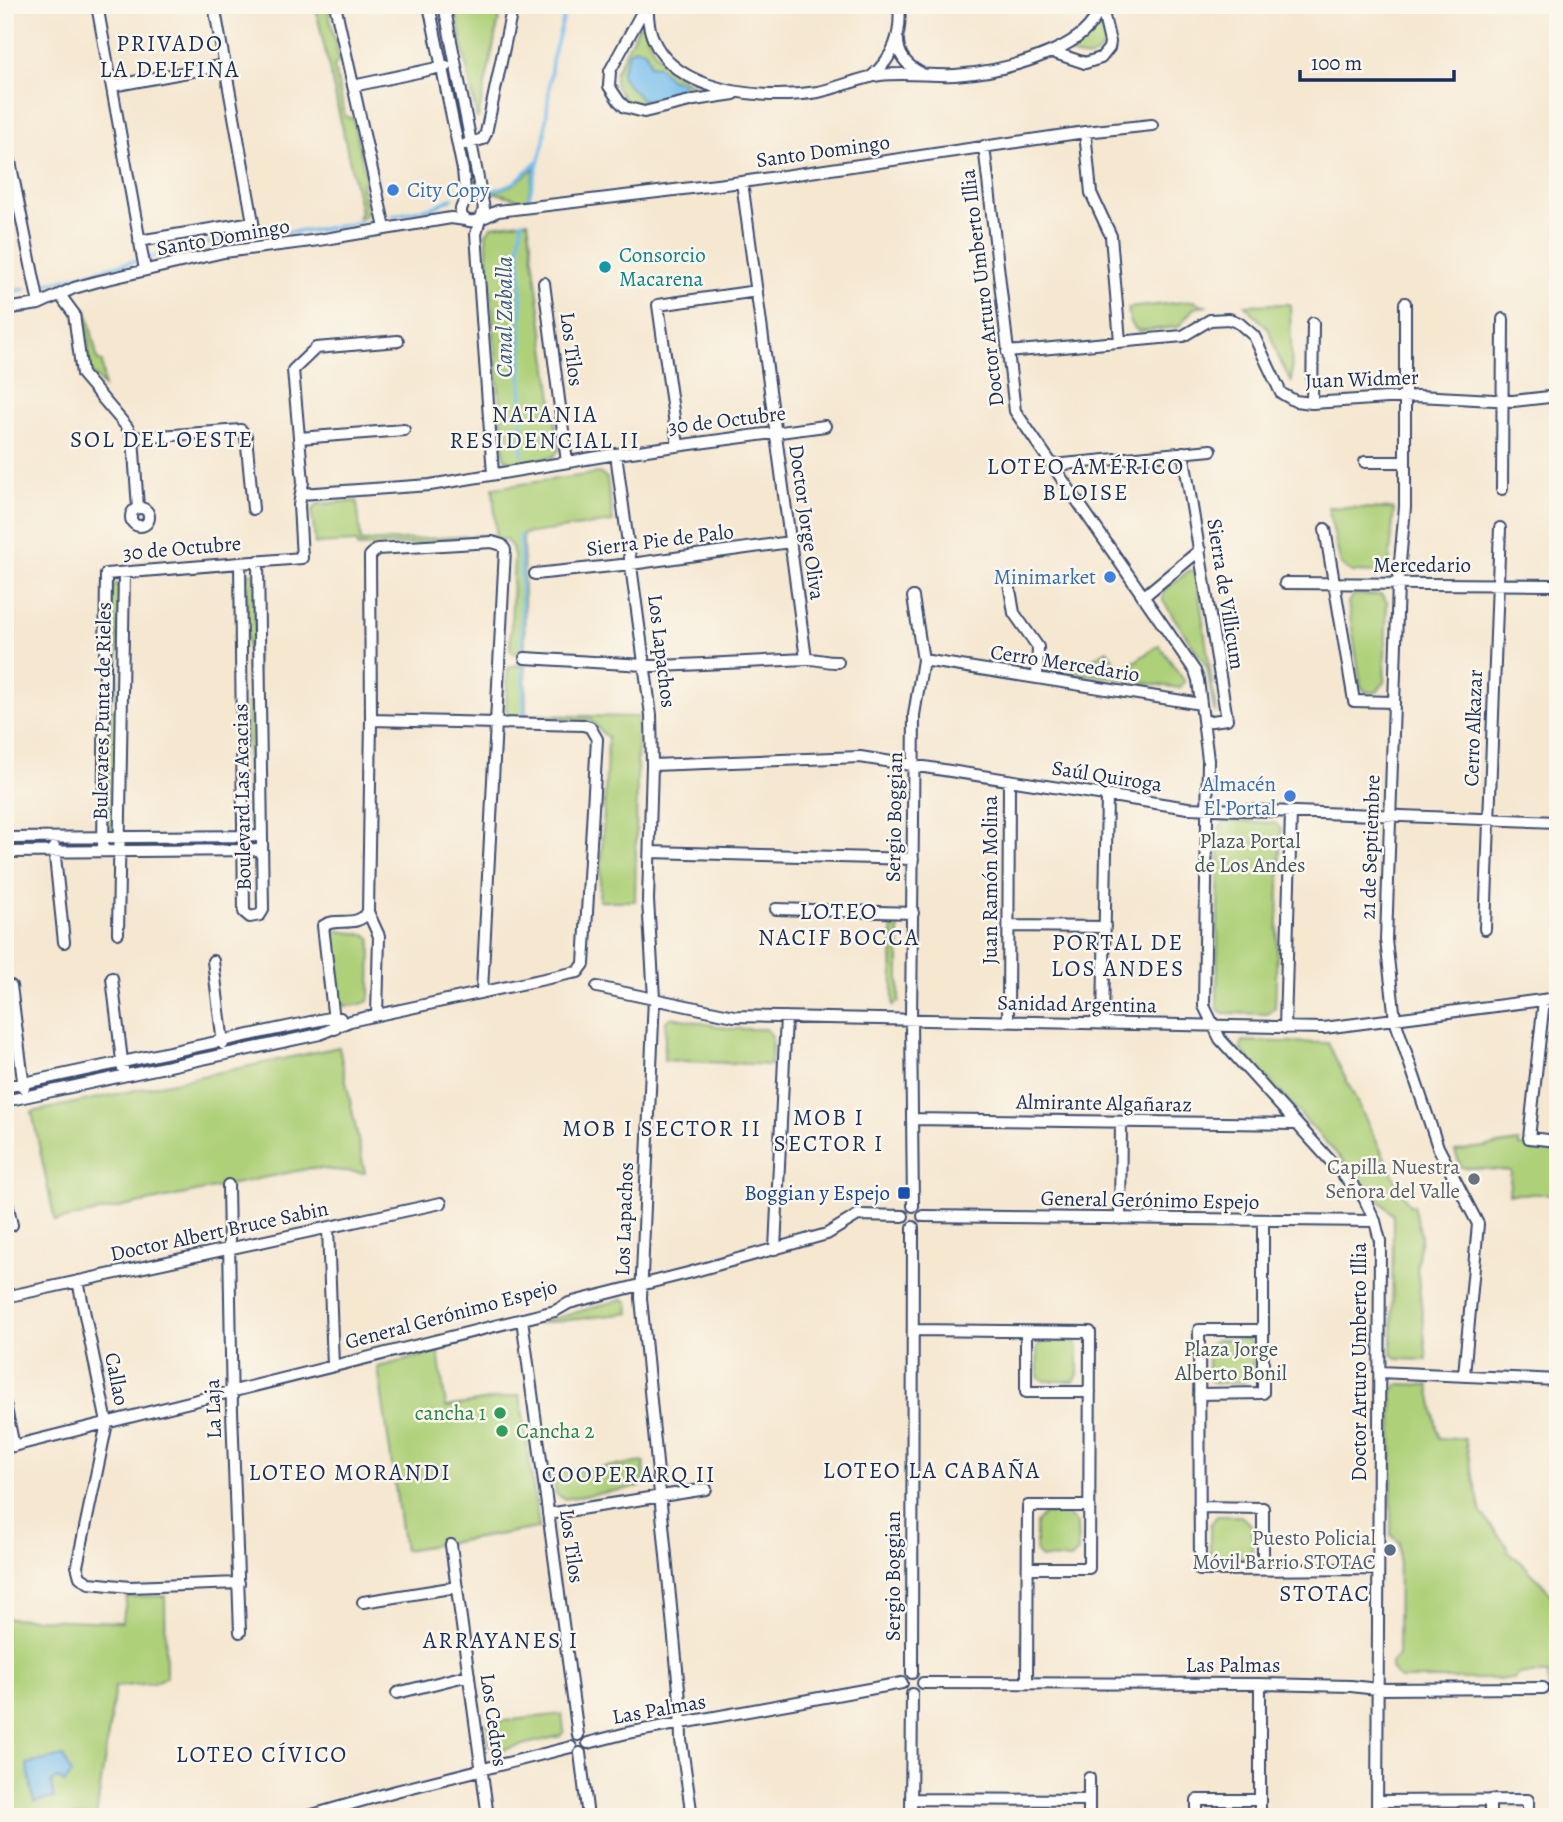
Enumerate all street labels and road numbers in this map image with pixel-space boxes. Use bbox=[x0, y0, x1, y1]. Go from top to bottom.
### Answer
street label: Santo Domingo bbox=[754, 128, 892, 174]
street label: Doctor Arturo Umberto Illia bbox=[954, 168, 1010, 408]
street label: Santo Domingo bbox=[154, 212, 292, 262]
street label: Los Tilos bbox=[554, 310, 590, 388]
street label: Juan Widmer bbox=[1305, 363, 1419, 395]
street label: 30 de Octubre bbox=[666, 399, 788, 441]
street label: Doctor Jorge Oliva bbox=[782, 442, 832, 602]
street label: Sierra de Villicum bbox=[1200, 516, 1252, 672]
street label: Sierra Pie de Palo bbox=[585, 517, 735, 563]
street label: 30 de Octubre bbox=[122, 529, 242, 567]
street label: Mercedario bbox=[1373, 551, 1471, 579]
street label: Los Lapachos bbox=[641, 593, 683, 709]
street label: Bulevares Punta de Rieles bbox=[86, 602, 118, 820]
street label: Cerro Mercedario bbox=[988, 637, 1142, 689]
street label: Cerro Alkazar bbox=[1457, 669, 1489, 787]
street label: Boulevard Las Acacias bbox=[226, 703, 258, 891]
street label: Sergio Boggian bbox=[879, 752, 909, 882]
street label: Saúl Quiroga bbox=[1050, 753, 1164, 799]
street label: 21 de Septiembre bbox=[1353, 774, 1387, 920]
street label: Juan Ramón Molina bbox=[976, 795, 1004, 965]
street label: Sanidad Argentina bbox=[997, 989, 1157, 1019]
street label: Almirante Algañaraz bbox=[1015, 1087, 1192, 1119]
street label: Los Lapachos bbox=[608, 1162, 640, 1276]
street label: General Gerónimo Espejo bbox=[1040, 1184, 1260, 1216]
street label: Doctor Albert Bruce Sabin bbox=[107, 1194, 331, 1268]
street label: Doctor Arturo Umberto Illia bbox=[1345, 1242, 1373, 1481]
street label: General Gerónimo Espejo bbox=[342, 1272, 560, 1356]
street label: Callao bbox=[98, 1350, 136, 1408]
street label: La Laja bbox=[198, 1378, 228, 1440]
street label: Los Tilos bbox=[553, 1507, 591, 1585]
street label: Sergio Boggian bbox=[879, 1511, 907, 1641]
street label: Las Palmas bbox=[1186, 1651, 1280, 1679]
street label: Los Cedros bbox=[474, 1672, 514, 1768]
street label: Las Palmas bbox=[610, 1687, 708, 1731]

